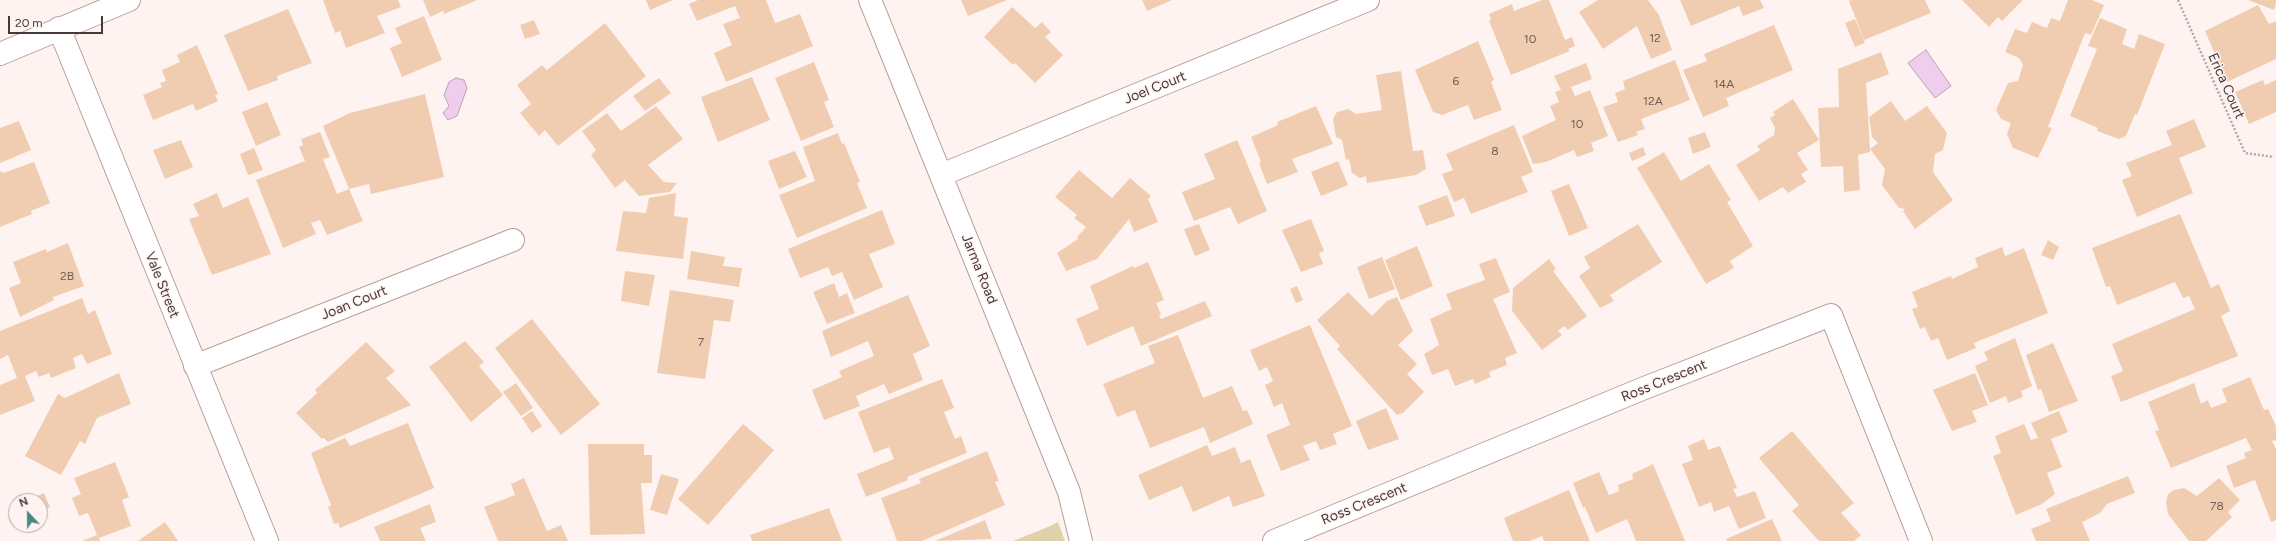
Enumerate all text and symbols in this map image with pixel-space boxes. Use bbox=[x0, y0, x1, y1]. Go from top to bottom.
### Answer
scale bar bbox=[10, 8, 105, 34]
text: 20 m bbox=[15, 16, 43, 30]
house number: 12 bbox=[1649, 31, 1661, 45]
house number: 10 bbox=[1524, 32, 1536, 46]
street label: Erica Court bbox=[2204, 50, 2248, 122]
street label: Joel Court bbox=[1121, 68, 1189, 108]
house number: 6 bbox=[1453, 74, 1459, 88]
house number: 14A bbox=[1714, 77, 1734, 91]
house number: 12A bbox=[1643, 94, 1663, 108]
house number: 10 bbox=[1571, 117, 1583, 131]
house number: 8 bbox=[1491, 144, 1499, 158]
street label: Jarma Road bbox=[957, 232, 1001, 306]
street label: Vale Street bbox=[141, 250, 183, 320]
house number: 2B bbox=[60, 269, 74, 283]
street label: Joan Court bbox=[318, 282, 390, 324]
house number: 7 bbox=[698, 335, 704, 349]
street label: Ross Crescent bbox=[1619, 356, 1709, 406]
street label: Ross Crescent bbox=[1319, 479, 1409, 529]
north arrow bbox=[8, 493, 48, 533]
text: N bbox=[17, 495, 30, 510]
house number: 78 bbox=[2210, 499, 2224, 513]

